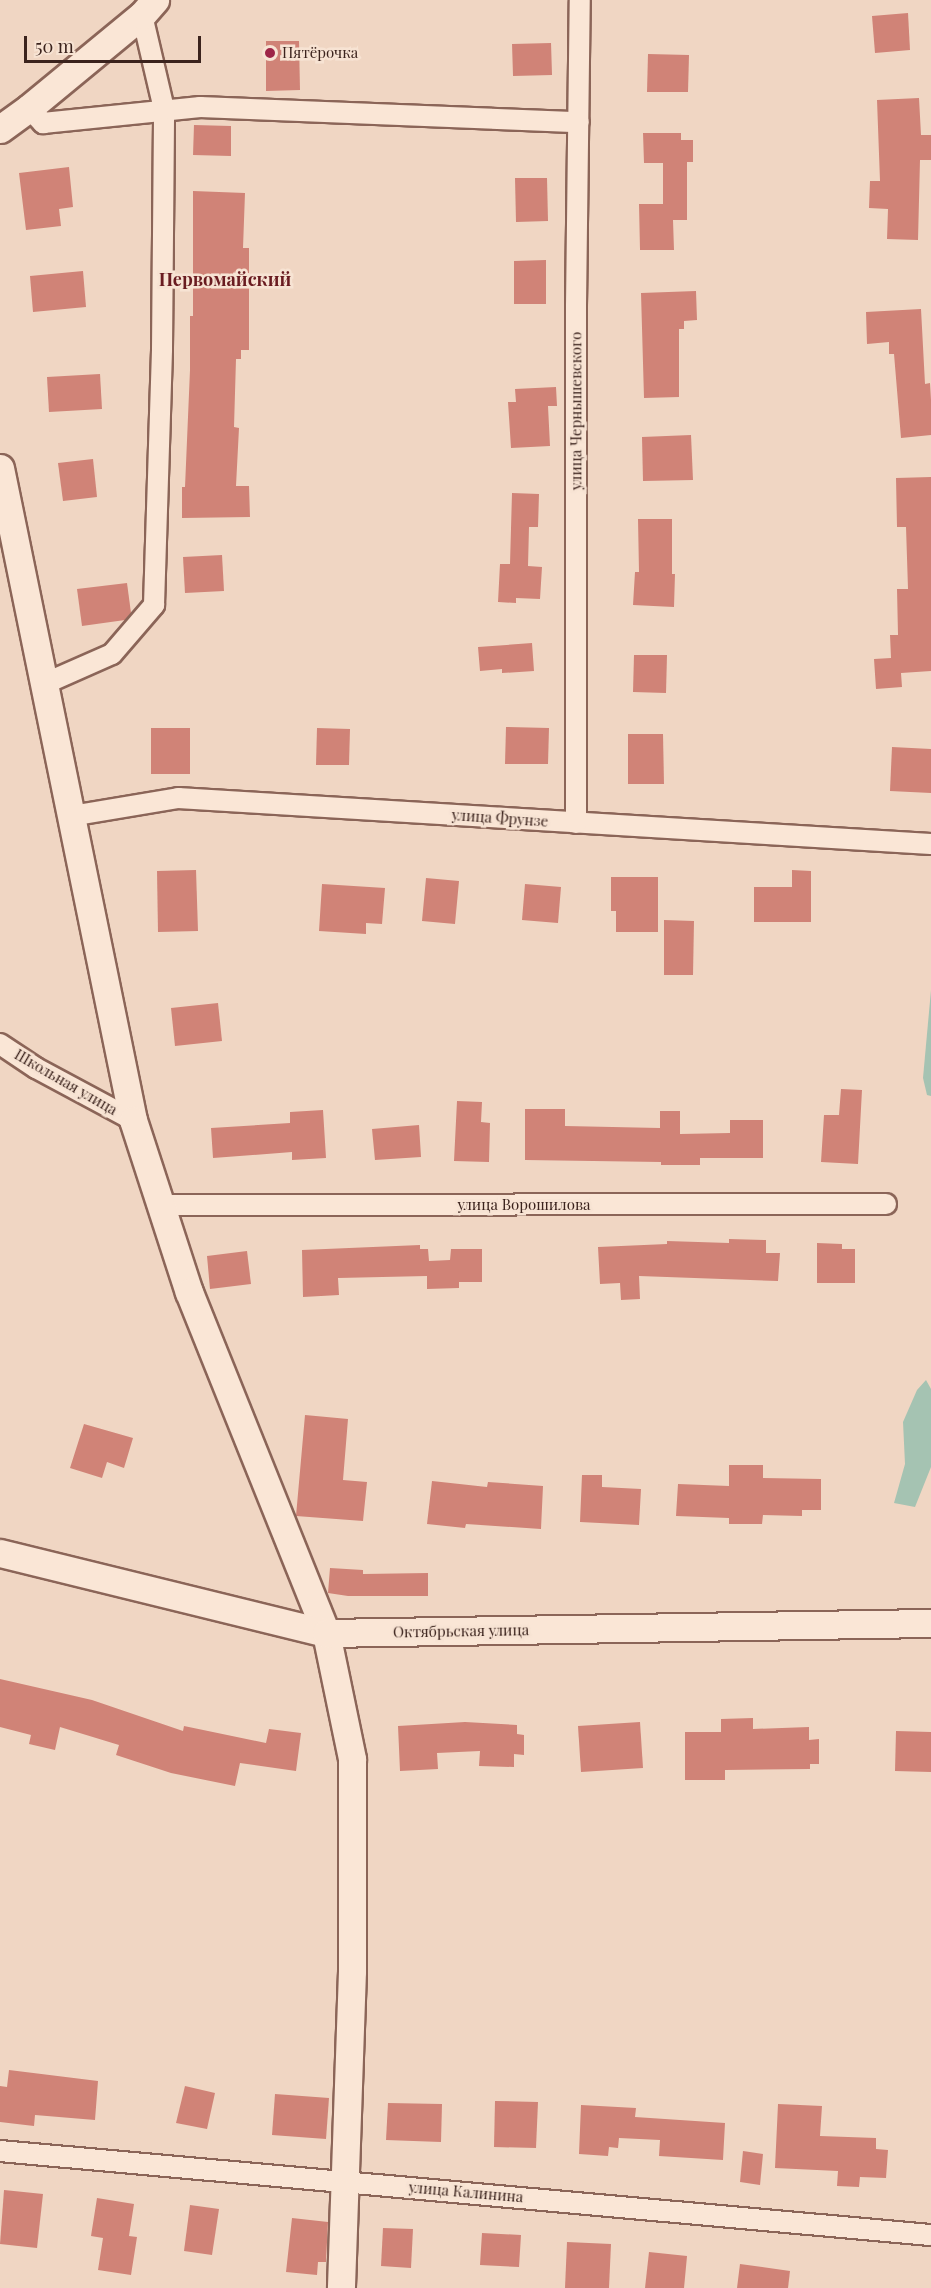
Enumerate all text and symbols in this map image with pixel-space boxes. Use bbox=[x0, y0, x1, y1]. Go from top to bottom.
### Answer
scale bar bbox=[27, 24, 204, 62]
text: 50 m bbox=[35, 34, 74, 58]
place label: Пятёрочка bbox=[282, 44, 358, 62]
marker: Пятёрочка bbox=[263, 46, 277, 60]
district label: Первомайский bbox=[159, 268, 291, 290]
street label: улица Чернышевского bbox=[567, 332, 585, 490]
street label: улица Фрунзе bbox=[451, 806, 549, 830]
street label: Школьная улица bbox=[11, 1045, 121, 1119]
street label: улица Ворошилова bbox=[457, 1196, 591, 1214]
street label: Октябрьская улица bbox=[393, 1621, 529, 1641]
street label: улица Калинина bbox=[408, 2178, 524, 2206]

